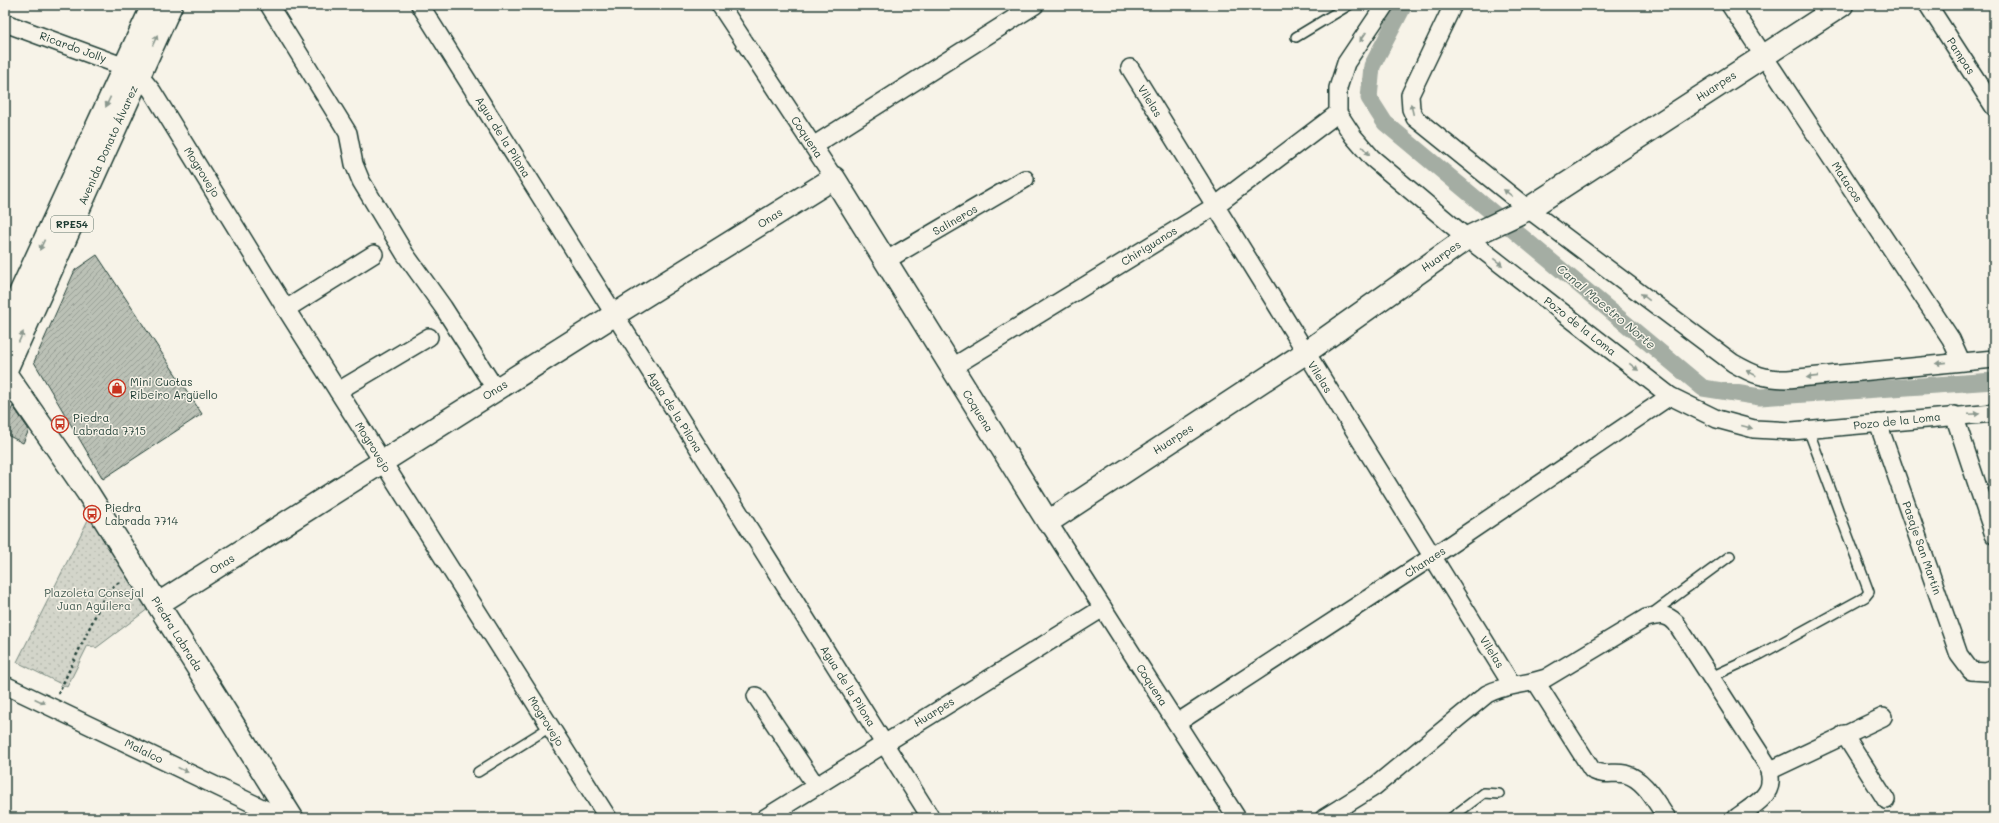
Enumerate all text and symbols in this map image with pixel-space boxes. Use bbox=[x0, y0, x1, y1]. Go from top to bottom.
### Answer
street label: Ricardo Jolly bbox=[38, 27, 109, 66]
one-way arrow bbox=[1359, 32, 1367, 42]
one-way arrow bbox=[152, 34, 158, 46]
street label: Pampas bbox=[1944, 34, 1979, 77]
street label: Huarpes bbox=[1693, 67, 1739, 104]
street label: Vilelas bbox=[1135, 82, 1166, 120]
street label: Avenida Donato Álvarez bbox=[74, 83, 141, 207]
street label: Agua de la Pilona bbox=[472, 93, 535, 180]
one-way arrow bbox=[105, 96, 111, 108]
one-way arrow bbox=[1409, 102, 1415, 114]
street label: Coquena bbox=[788, 113, 827, 161]
street label: Mogrovejo bbox=[181, 144, 224, 200]
one-way arrow bbox=[1361, 147, 1370, 156]
street label: Matacos bbox=[1829, 158, 1866, 205]
one-way arrow bbox=[1502, 189, 1513, 198]
street label: Salineros bbox=[930, 201, 980, 238]
street label: Onas bbox=[754, 204, 785, 231]
road number: RPE54 bbox=[51, 216, 93, 232]
street label: Chiriguanos bbox=[1118, 222, 1180, 269]
street label: Huarpes bbox=[1418, 236, 1464, 275]
one-way arrow bbox=[39, 240, 45, 251]
one-way arrow bbox=[1492, 257, 1503, 266]
water label: Canal Maestro Norte bbox=[1554, 260, 1659, 352]
street label: Pozo de la Loma bbox=[1541, 293, 1620, 359]
one-way arrow bbox=[1640, 293, 1651, 301]
one-way arrow bbox=[18, 331, 24, 342]
street label: Vilelas bbox=[1305, 358, 1336, 396]
one-way arrow bbox=[1935, 360, 1947, 366]
one-way arrow bbox=[1628, 363, 1639, 372]
street label: Agua de la Pilona bbox=[644, 368, 707, 455]
one-way arrow bbox=[1745, 370, 1756, 376]
one-way arrow bbox=[1806, 373, 1818, 380]
place label: Mini Cuotas Ribeiro Argüello bbox=[130, 374, 218, 402]
street label: Onas bbox=[479, 376, 510, 403]
shop icon: Mini Cuotas Ribeiro Argüello bbox=[107, 378, 127, 398]
street label: Coquena bbox=[960, 387, 997, 435]
street label: Pozo de la Loma bbox=[1853, 408, 1942, 433]
place label: Piedra Labrada 7715 bbox=[73, 410, 146, 438]
one-way arrow bbox=[1968, 411, 1981, 417]
bus stop icon: Piedra Labrada 7715 bbox=[50, 414, 70, 434]
street label: Mogrovejo bbox=[352, 419, 395, 475]
street label: Huarpes bbox=[1150, 420, 1196, 457]
one-way arrow bbox=[1742, 424, 1754, 430]
street label: Pasaje San Martín bbox=[1899, 499, 1946, 597]
place label: Piedra Labrada 7714 bbox=[105, 500, 179, 528]
bus stop icon: Piedra Labrada 7714 bbox=[82, 504, 102, 524]
street label: Chanaes bbox=[1401, 543, 1448, 580]
street label: Onas bbox=[206, 550, 237, 577]
park label: Plazoleta Consejal Juan Aguilera bbox=[44, 585, 144, 613]
street label: Piedra Labrada bbox=[148, 593, 207, 674]
street label: Vilelas bbox=[1477, 633, 1508, 671]
street label: Agua de la Pilona bbox=[817, 642, 880, 729]
street label: Coquena bbox=[1133, 661, 1172, 709]
street label: Mogrovejo bbox=[525, 693, 568, 749]
street label: Huarpes bbox=[911, 693, 957, 730]
one-way arrow bbox=[35, 698, 46, 704]
street label: Malalco bbox=[123, 735, 166, 766]
one-way arrow bbox=[177, 767, 188, 773]

